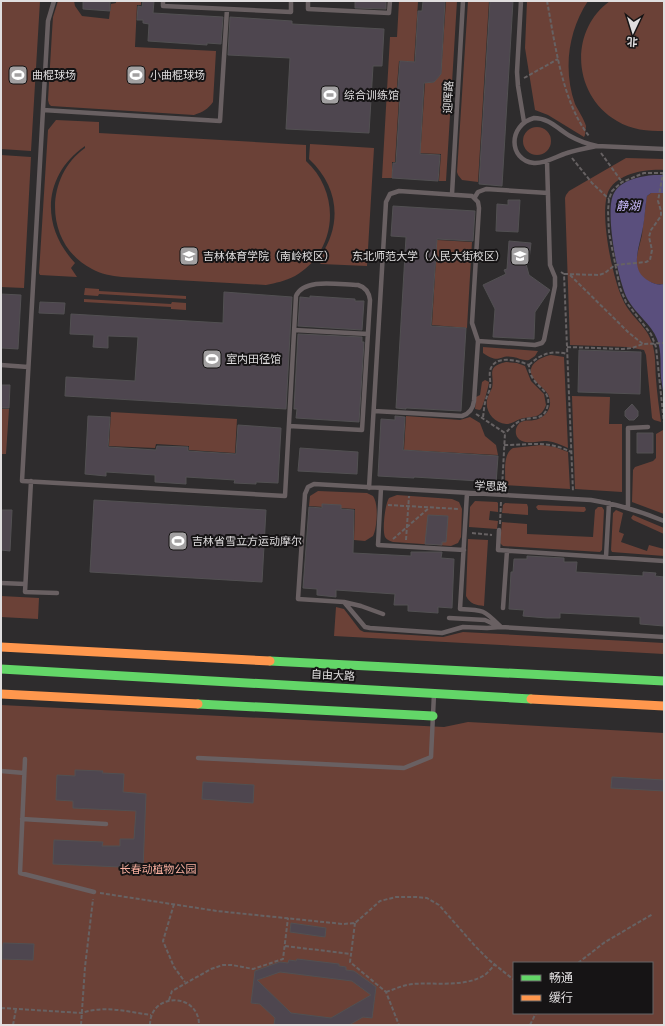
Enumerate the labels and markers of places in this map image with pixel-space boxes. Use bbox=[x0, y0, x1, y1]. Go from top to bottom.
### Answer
sports icon: 曲棍球场 bbox=[7, 64, 29, 86]
sports icon: 小曲棍球场 bbox=[125, 64, 147, 86]
place label: 曲棍球场 bbox=[32, 69, 76, 81]
place label: 小曲棍球场 bbox=[150, 69, 205, 81]
sports icon: 综合训练馆 bbox=[319, 84, 341, 106]
place label: 综合训练馆 bbox=[344, 89, 399, 101]
school or university icon: 吉林体育学院（南岭校区） bbox=[178, 245, 200, 267]
school or university icon: 东北师范大学（人民大街校区） bbox=[509, 245, 531, 267]
place label: 吉林体育学院（南岭校区） bbox=[203, 250, 335, 262]
place label: 东北师范大学（人民大街校区） bbox=[352, 250, 506, 262]
sports icon: 室内田径馆 bbox=[201, 348, 223, 370]
place label: 室内田径馆 bbox=[226, 353, 281, 365]
sports icon: 吉林省雪立方运动摩尔 bbox=[167, 530, 189, 552]
place label: 吉林省雪立方运动摩尔 bbox=[192, 535, 302, 547]

